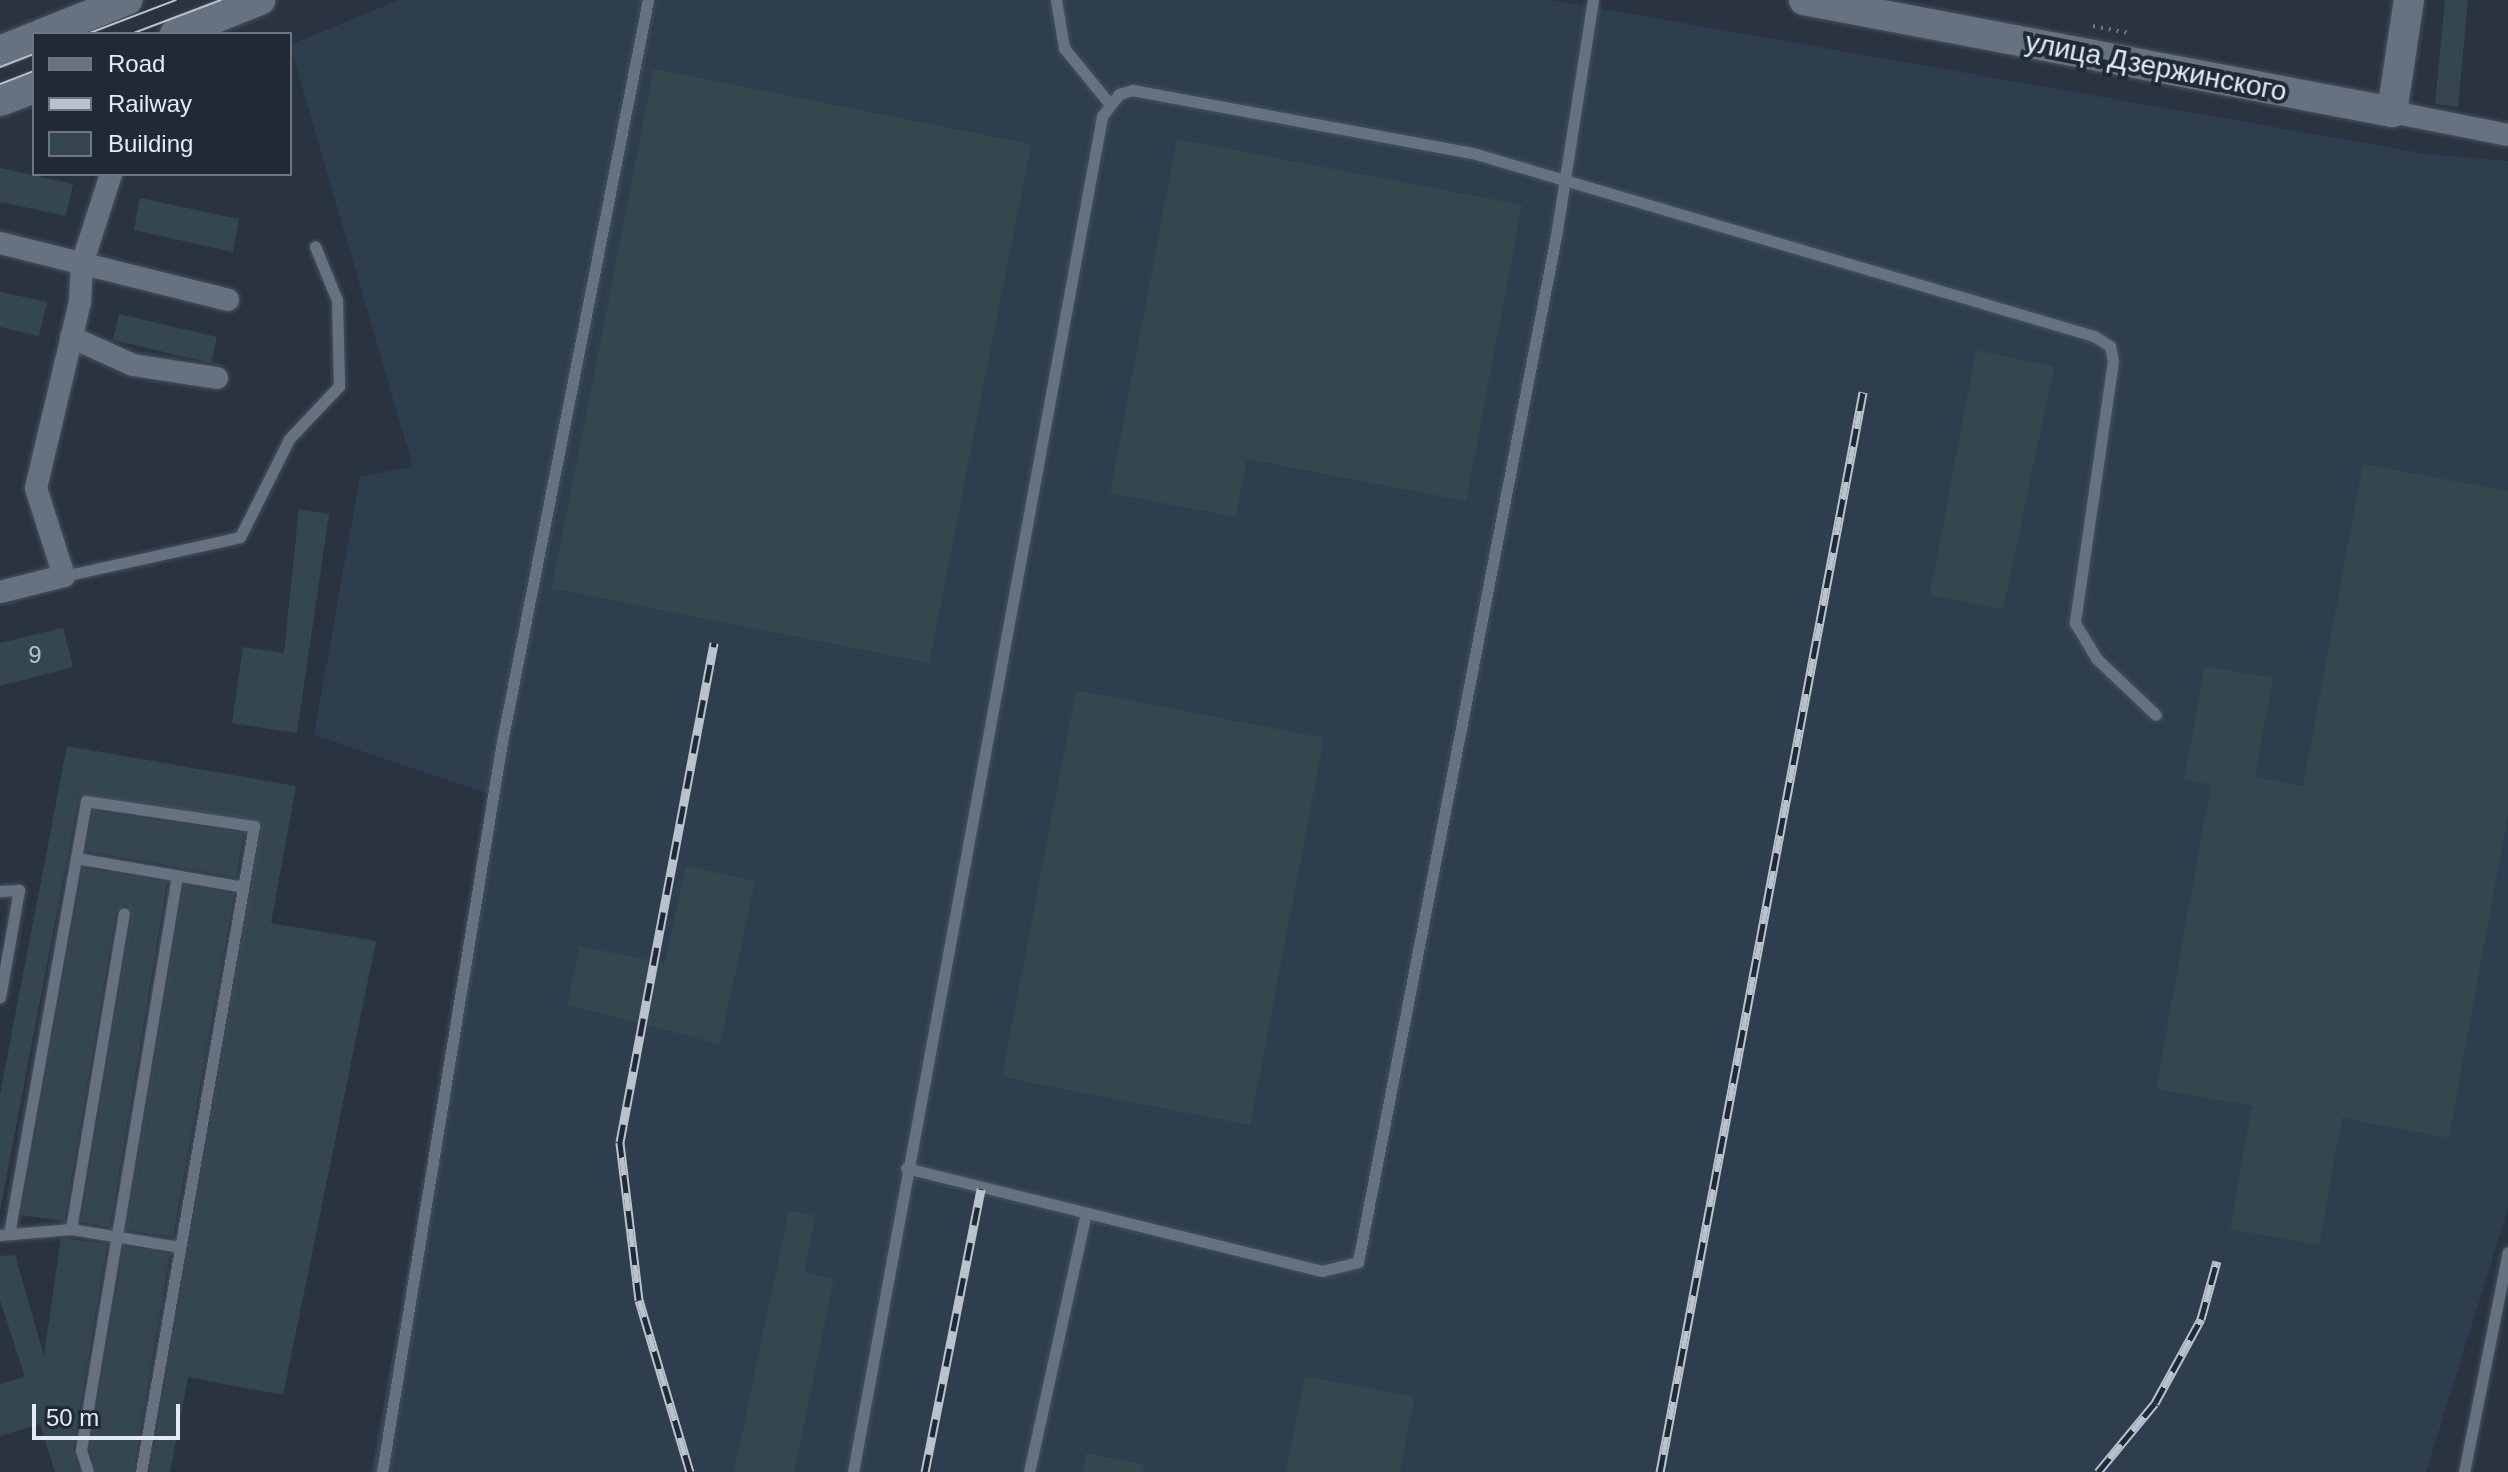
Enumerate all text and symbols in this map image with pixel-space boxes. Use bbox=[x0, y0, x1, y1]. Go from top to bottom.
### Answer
street label: улица Дзержинского bbox=[2023, 25, 2289, 109]
legend bbox=[32, 32, 292, 176]
text: Road bbox=[108, 50, 165, 77]
text: Railway bbox=[108, 90, 192, 117]
text: Building bbox=[108, 130, 193, 157]
house number: 9 bbox=[28, 641, 42, 669]
scale bar bbox=[36, 1388, 184, 1438]
text: 50 m bbox=[46, 1404, 99, 1431]

